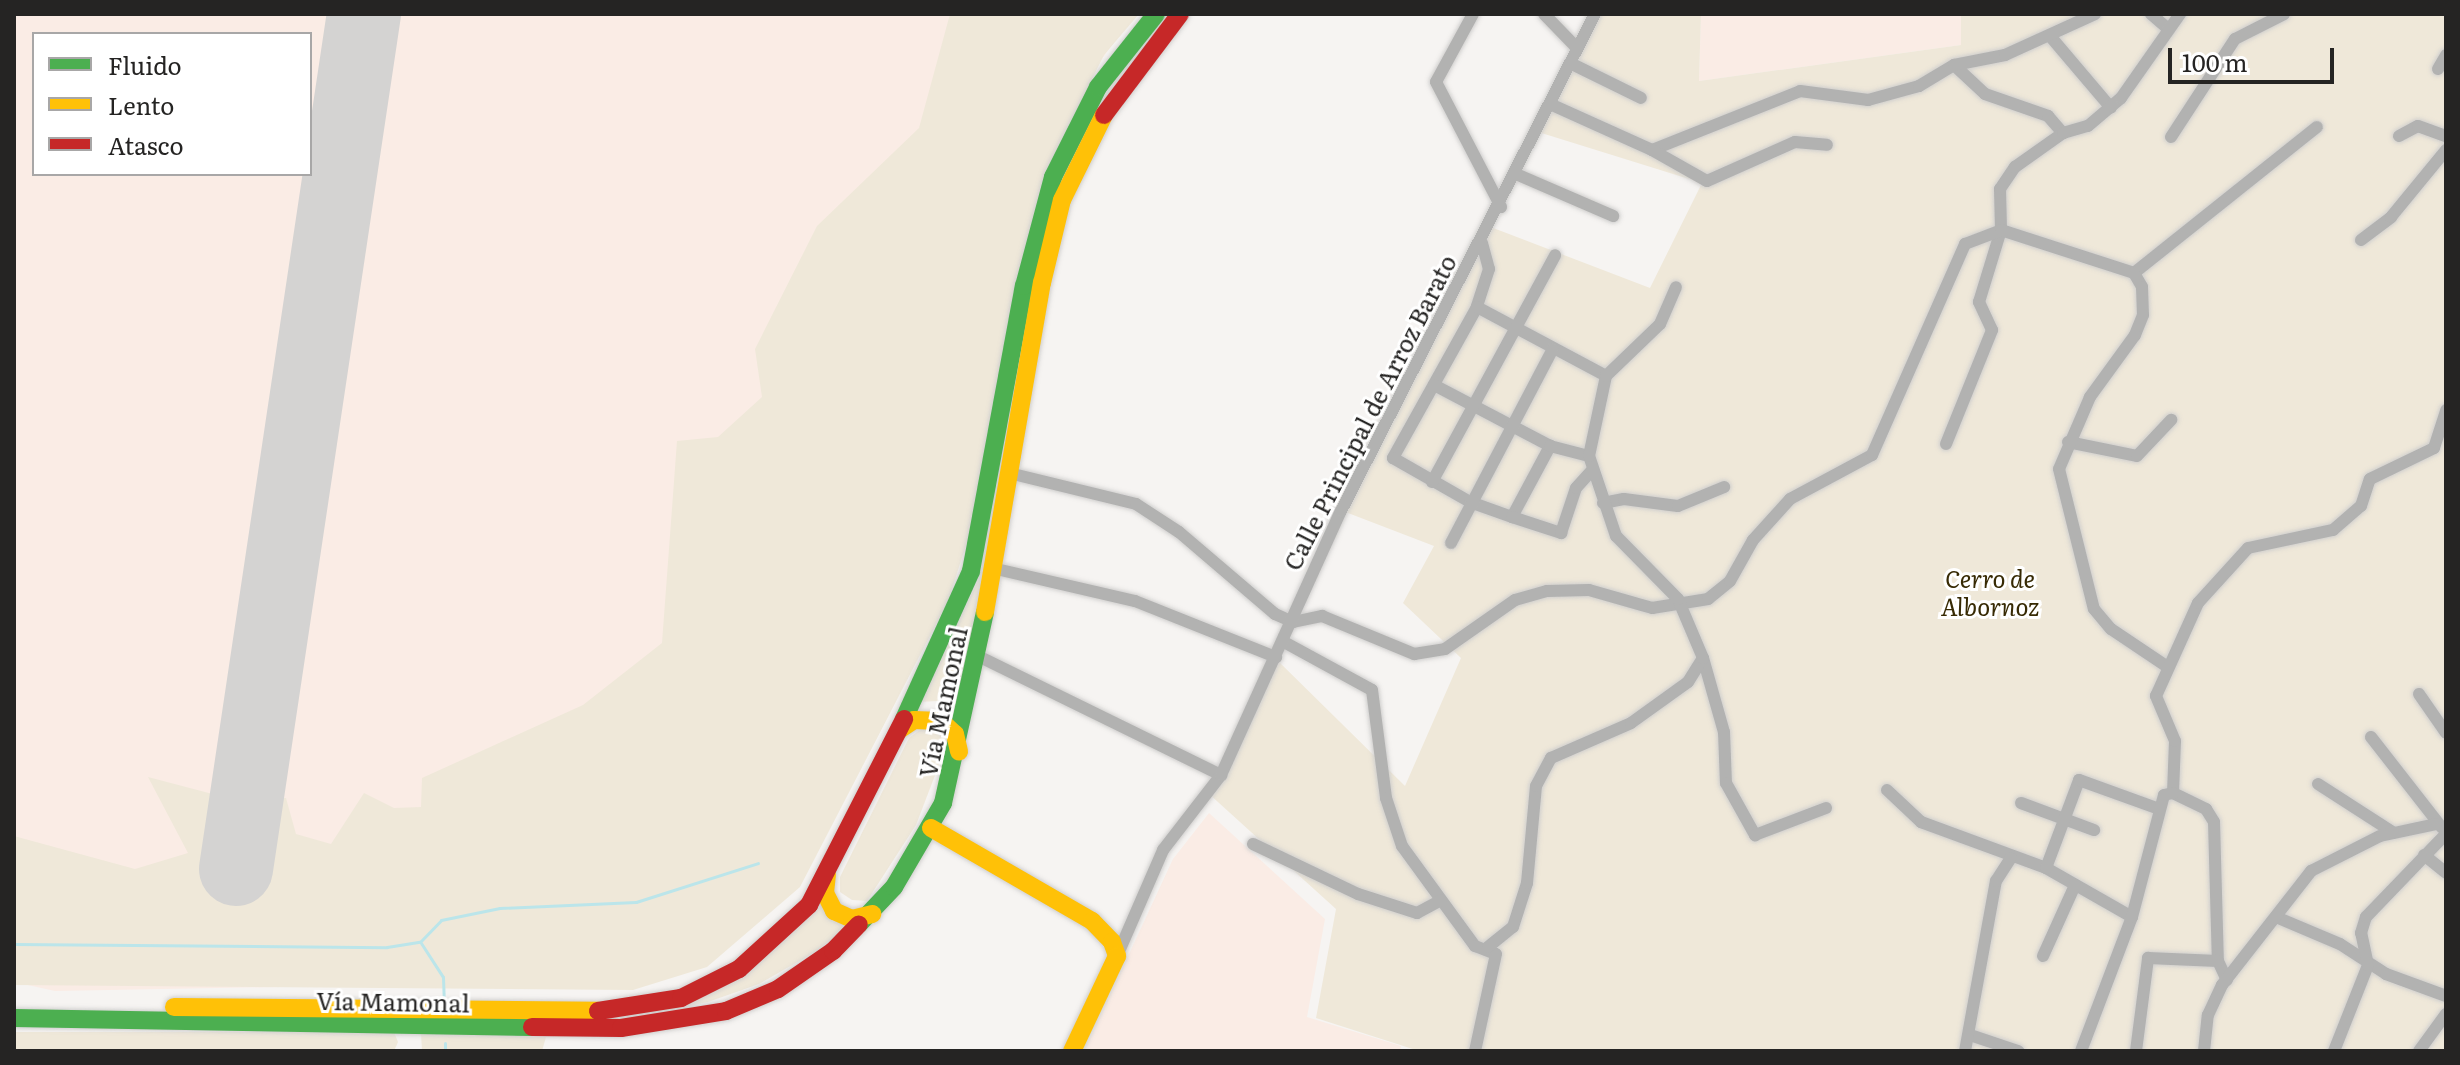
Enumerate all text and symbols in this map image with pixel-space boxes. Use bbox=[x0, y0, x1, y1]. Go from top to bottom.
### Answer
legend bbox=[32, 32, 312, 176]
scale bar bbox=[2172, 32, 2338, 82]
text: 100 m bbox=[2182, 44, 2248, 79]
text: Fluido bbox=[108, 47, 182, 82]
text: Lento bbox=[108, 87, 174, 122]
text: Atasco bbox=[108, 127, 183, 162]
street label: Calle Principal de Arroz Barato bbox=[1277, 249, 1461, 575]
park label: Cerro de Albornoz bbox=[1941, 564, 2039, 620]
street label: Vía Mamonal bbox=[912, 624, 972, 780]
street label: Vía Mamonal bbox=[316, 985, 470, 1017]

